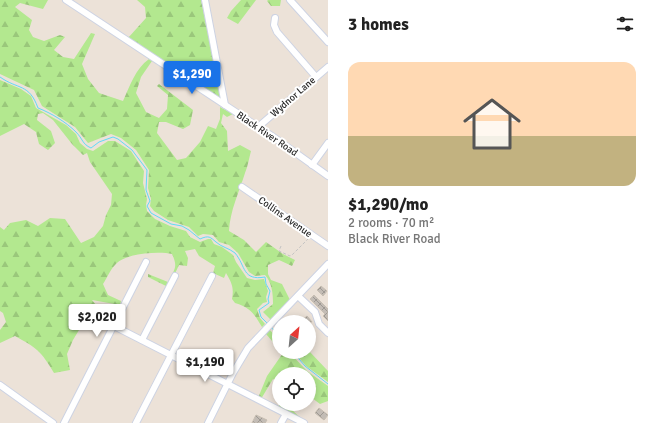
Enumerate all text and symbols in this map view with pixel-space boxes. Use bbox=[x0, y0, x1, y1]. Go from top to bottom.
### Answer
icon: filters bbox=[614, 13, 636, 35]
text: 3 homes bbox=[348, 14, 409, 35]
pin: $1,290 bbox=[159, 61, 225, 95]
text: $1,290 bbox=[173, 66, 211, 82]
street label: Wydnor Lane bbox=[268, 74, 318, 120]
icon: home bbox=[456, 88, 528, 160]
street label: Black River Road bbox=[234, 109, 300, 159]
street label: Collins Avenue bbox=[256, 194, 314, 240]
text: $1,290/mo bbox=[348, 194, 428, 215]
text: 2 rooms · 70 m² bbox=[348, 215, 434, 231]
text: Black River Road bbox=[348, 231, 441, 247]
pin: $2,020 bbox=[64, 304, 130, 338]
text: $2,020 bbox=[78, 309, 116, 325]
north arrow bbox=[272, 315, 316, 359]
map controls bbox=[272, 315, 316, 411]
pin: $1,190 bbox=[172, 349, 238, 383]
text: $1,190 bbox=[186, 354, 224, 370]
button: locate bbox=[272, 367, 316, 411]

